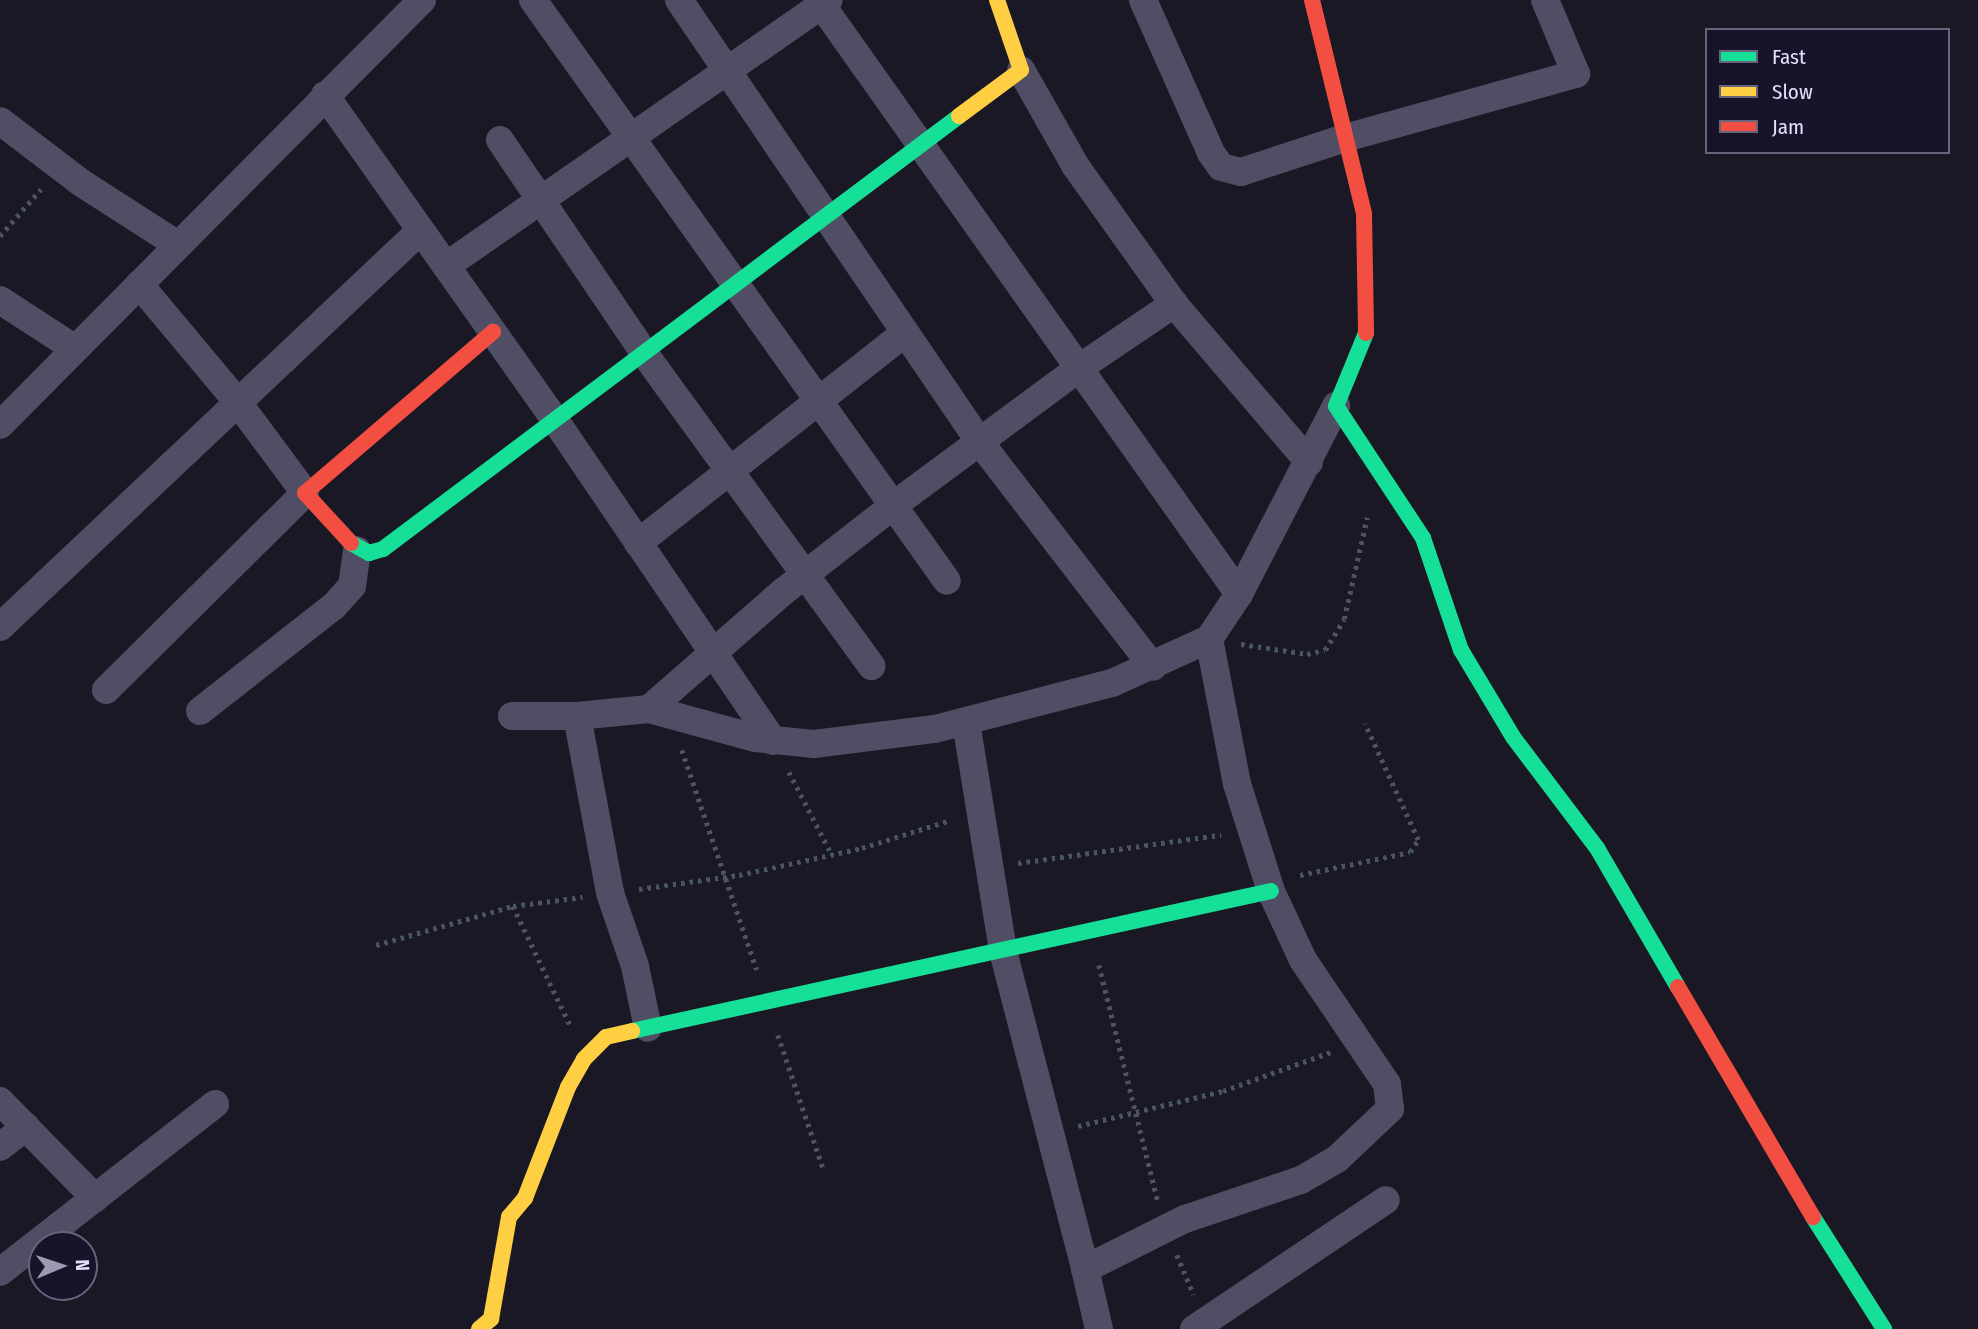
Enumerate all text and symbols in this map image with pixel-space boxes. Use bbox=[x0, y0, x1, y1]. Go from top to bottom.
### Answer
legend bbox=[1705, 28, 1950, 154]
text: Fast bbox=[1772, 44, 1806, 70]
text: Slow bbox=[1772, 79, 1813, 105]
text: Jam bbox=[1772, 114, 1804, 140]
north arrow bbox=[28, 1231, 98, 1301]
text: N bbox=[71, 1259, 94, 1271]

